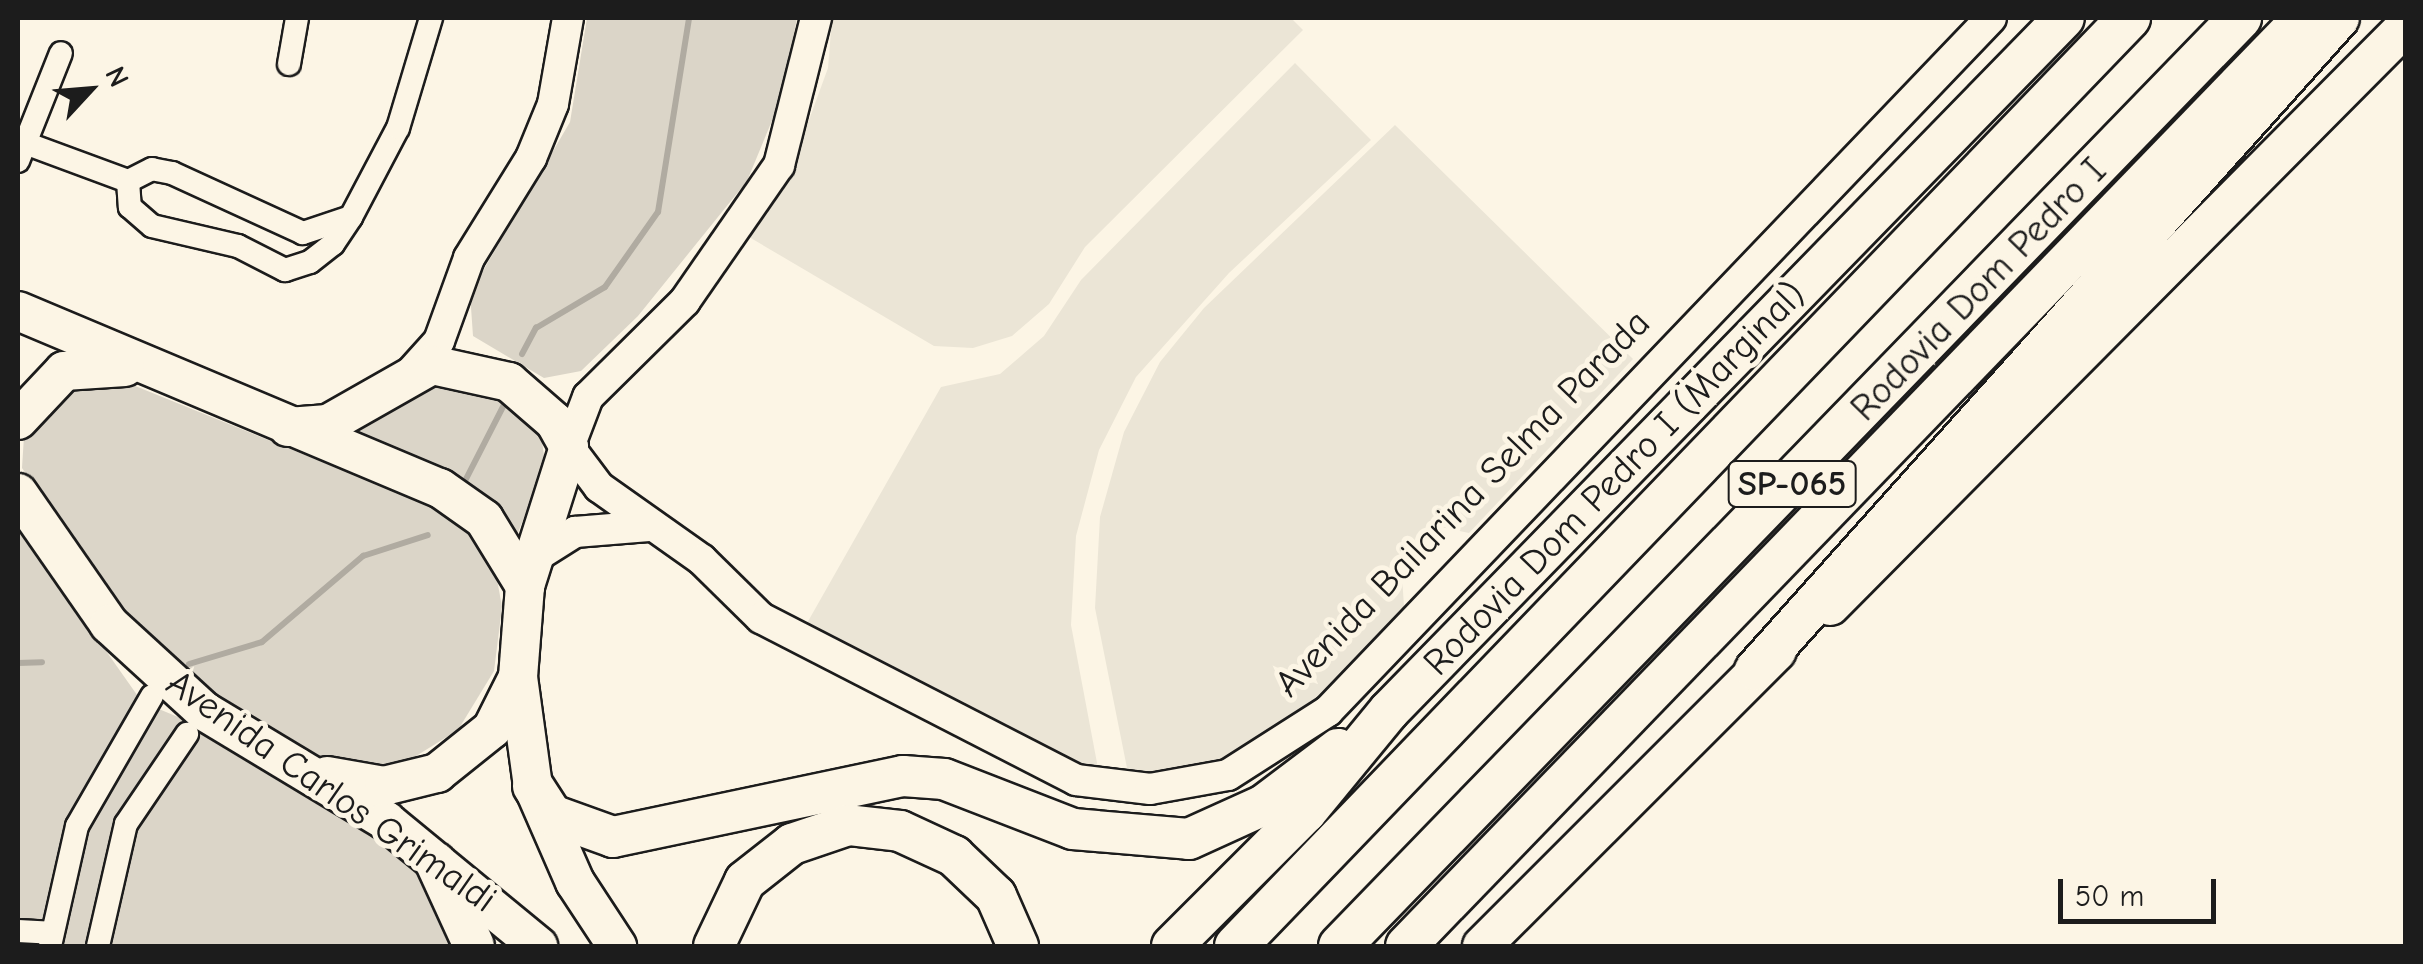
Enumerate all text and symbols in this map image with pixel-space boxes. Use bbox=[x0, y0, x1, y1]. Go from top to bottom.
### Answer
north arrow bbox=[40, 40, 140, 140]
text: N bbox=[99, 62, 135, 92]
street label: Rodovia Dom Pedro I bbox=[1842, 149, 2116, 431]
street label: Rodovia Dom Pedro I (Marginal) bbox=[1414, 272, 1816, 686]
street label: Avenida Bailarina Selma Parada bbox=[1266, 301, 1660, 707]
road number: SP-065 bbox=[1727, 454, 1857, 514]
street label: Avenida Carlos Grimaldi bbox=[157, 661, 505, 923]
scale bar bbox=[2063, 859, 2220, 921]
text: 50 m bbox=[2075, 879, 2144, 914]

